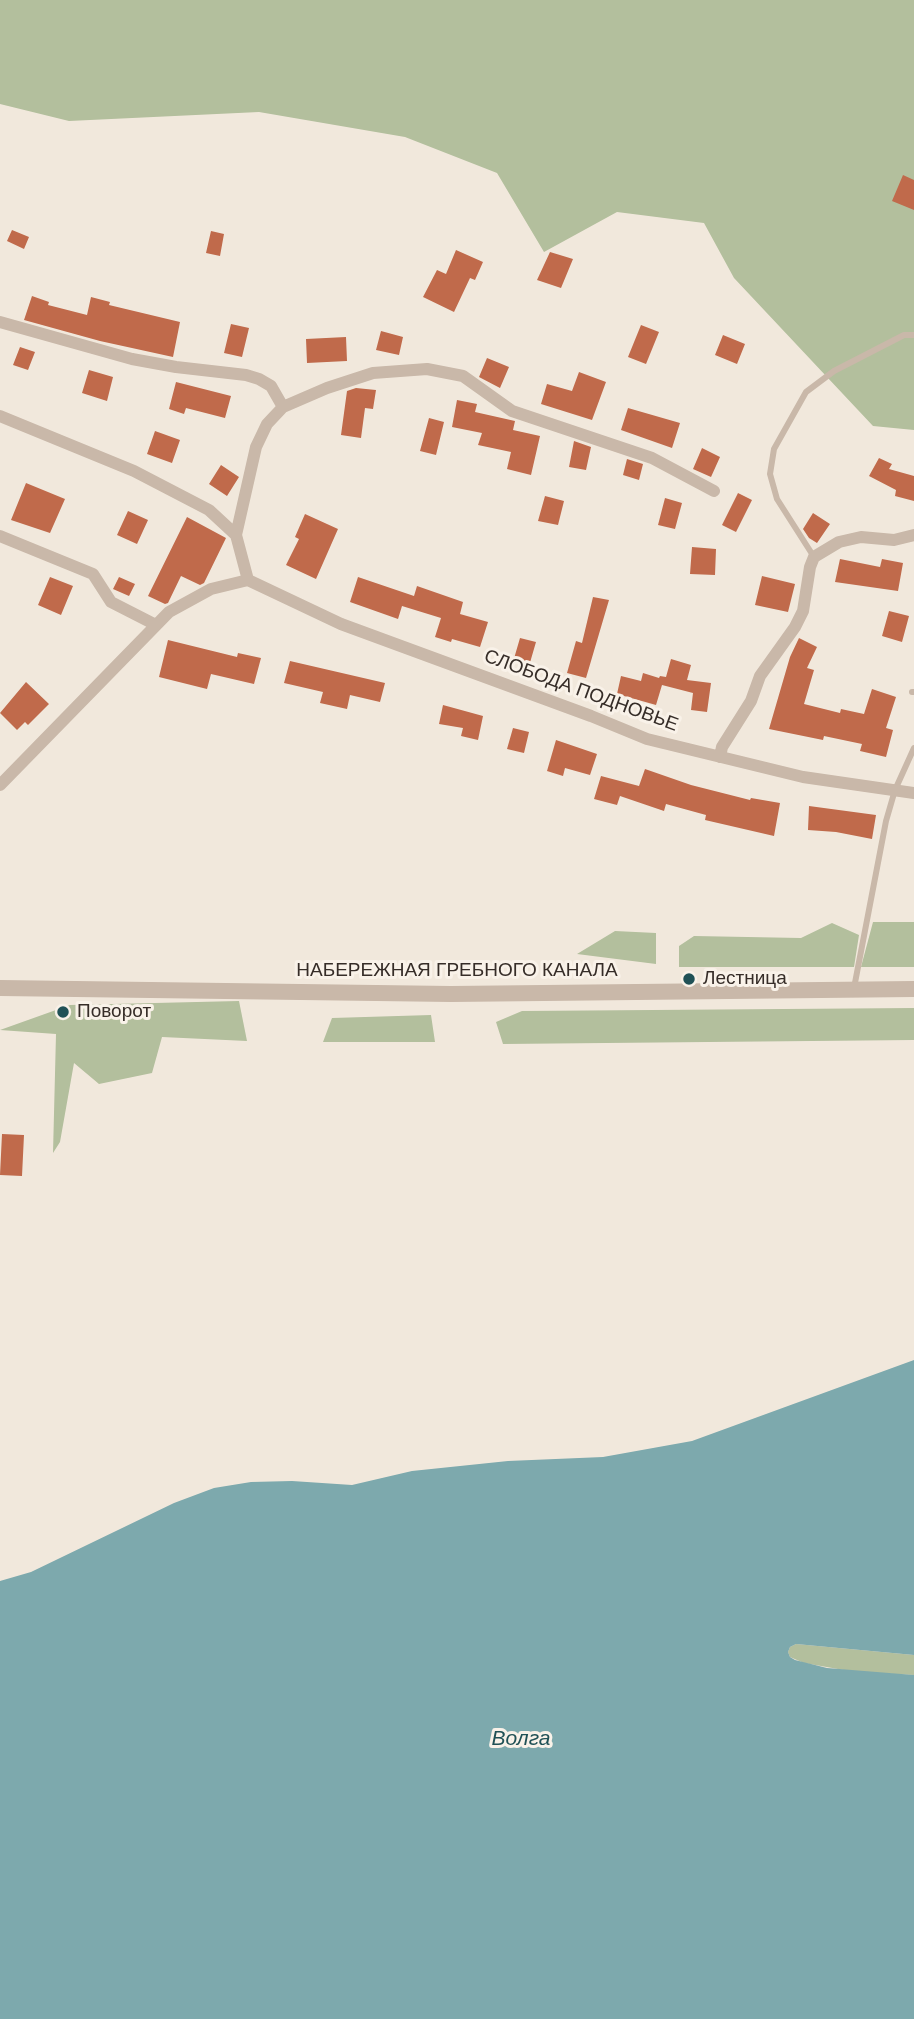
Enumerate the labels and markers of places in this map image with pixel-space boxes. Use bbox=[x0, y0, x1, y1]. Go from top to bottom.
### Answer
place label: Лестница bbox=[703, 968, 787, 990]
marker: Лестница bbox=[681, 971, 697, 987]
place label: Поворот bbox=[77, 1001, 151, 1023]
marker: Поворот bbox=[55, 1004, 71, 1020]

